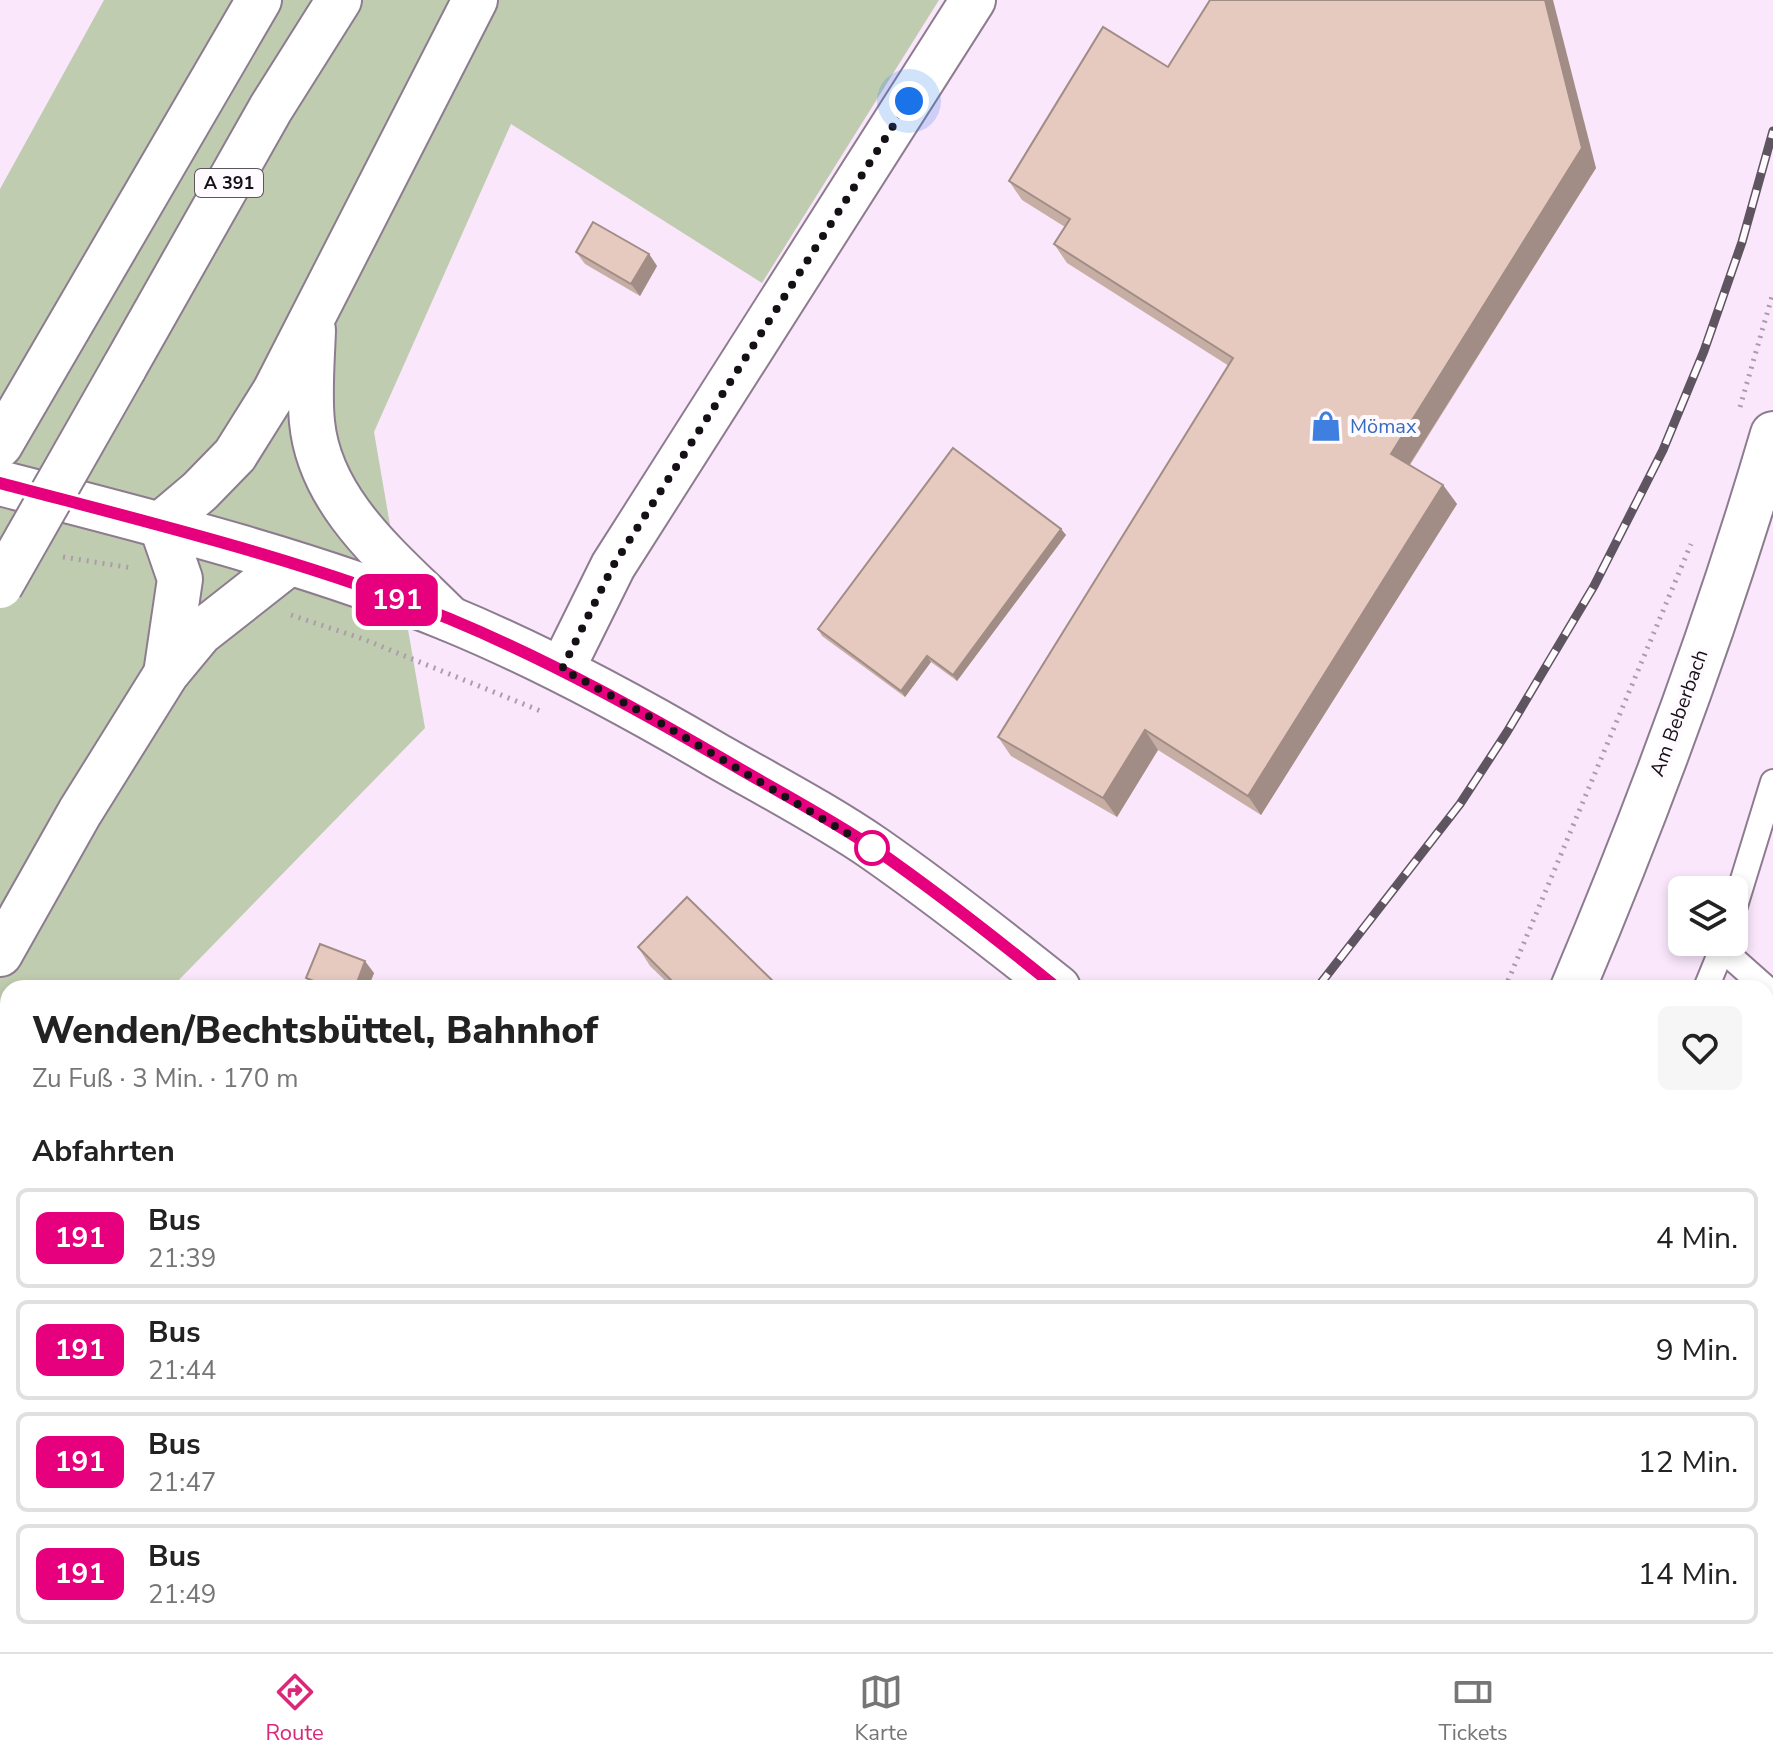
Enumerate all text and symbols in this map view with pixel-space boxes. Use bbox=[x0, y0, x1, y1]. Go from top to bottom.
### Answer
your location bbox=[889, 81, 929, 121]
road number: A 391 bbox=[195, 169, 263, 197]
shop icon: Mömax bbox=[1309, 409, 1343, 443]
place label: Mömax bbox=[1350, 413, 1417, 440]
line badge: 191 bbox=[351, 574, 443, 626]
text: 191 bbox=[372, 581, 422, 619]
street label: Am Beberbach bbox=[1644, 646, 1714, 780]
unlabelled marker bbox=[855, 831, 889, 865]
map controls bbox=[1668, 876, 1748, 956]
button: layers bbox=[1668, 876, 1748, 956]
text: Wenden/Bechtsbüttel, Bahnhof bbox=[32, 1005, 598, 1056]
button: heart bbox=[1658, 1006, 1742, 1090]
text: Zu Fuß · 3 Min. · 170 m bbox=[32, 1061, 298, 1096]
text: Abfahrten bbox=[32, 1131, 175, 1172]
text: Bus bbox=[148, 1200, 201, 1241]
text: 4 Min. bbox=[1656, 1218, 1738, 1259]
text: 191 bbox=[55, 1219, 105, 1257]
text: 21:39 bbox=[148, 1241, 216, 1276]
text: Bus bbox=[148, 1312, 201, 1353]
text: 9 Min. bbox=[1656, 1330, 1738, 1371]
text: 191 bbox=[55, 1331, 105, 1369]
text: 21:44 bbox=[148, 1353, 216, 1388]
text: Bus bbox=[148, 1424, 201, 1465]
text: 12 Min. bbox=[1638, 1442, 1738, 1483]
text: 191 bbox=[55, 1443, 105, 1481]
text: 21:47 bbox=[148, 1465, 216, 1500]
text: Bus bbox=[148, 1536, 201, 1577]
text: 14 Min. bbox=[1638, 1554, 1738, 1595]
text: 191 bbox=[55, 1555, 105, 1593]
text: 21:49 bbox=[148, 1577, 216, 1612]
tab: Route bbox=[265, 1670, 324, 1748]
tab: Karte bbox=[854, 1670, 908, 1748]
tab: Tickets bbox=[1438, 1670, 1508, 1748]

